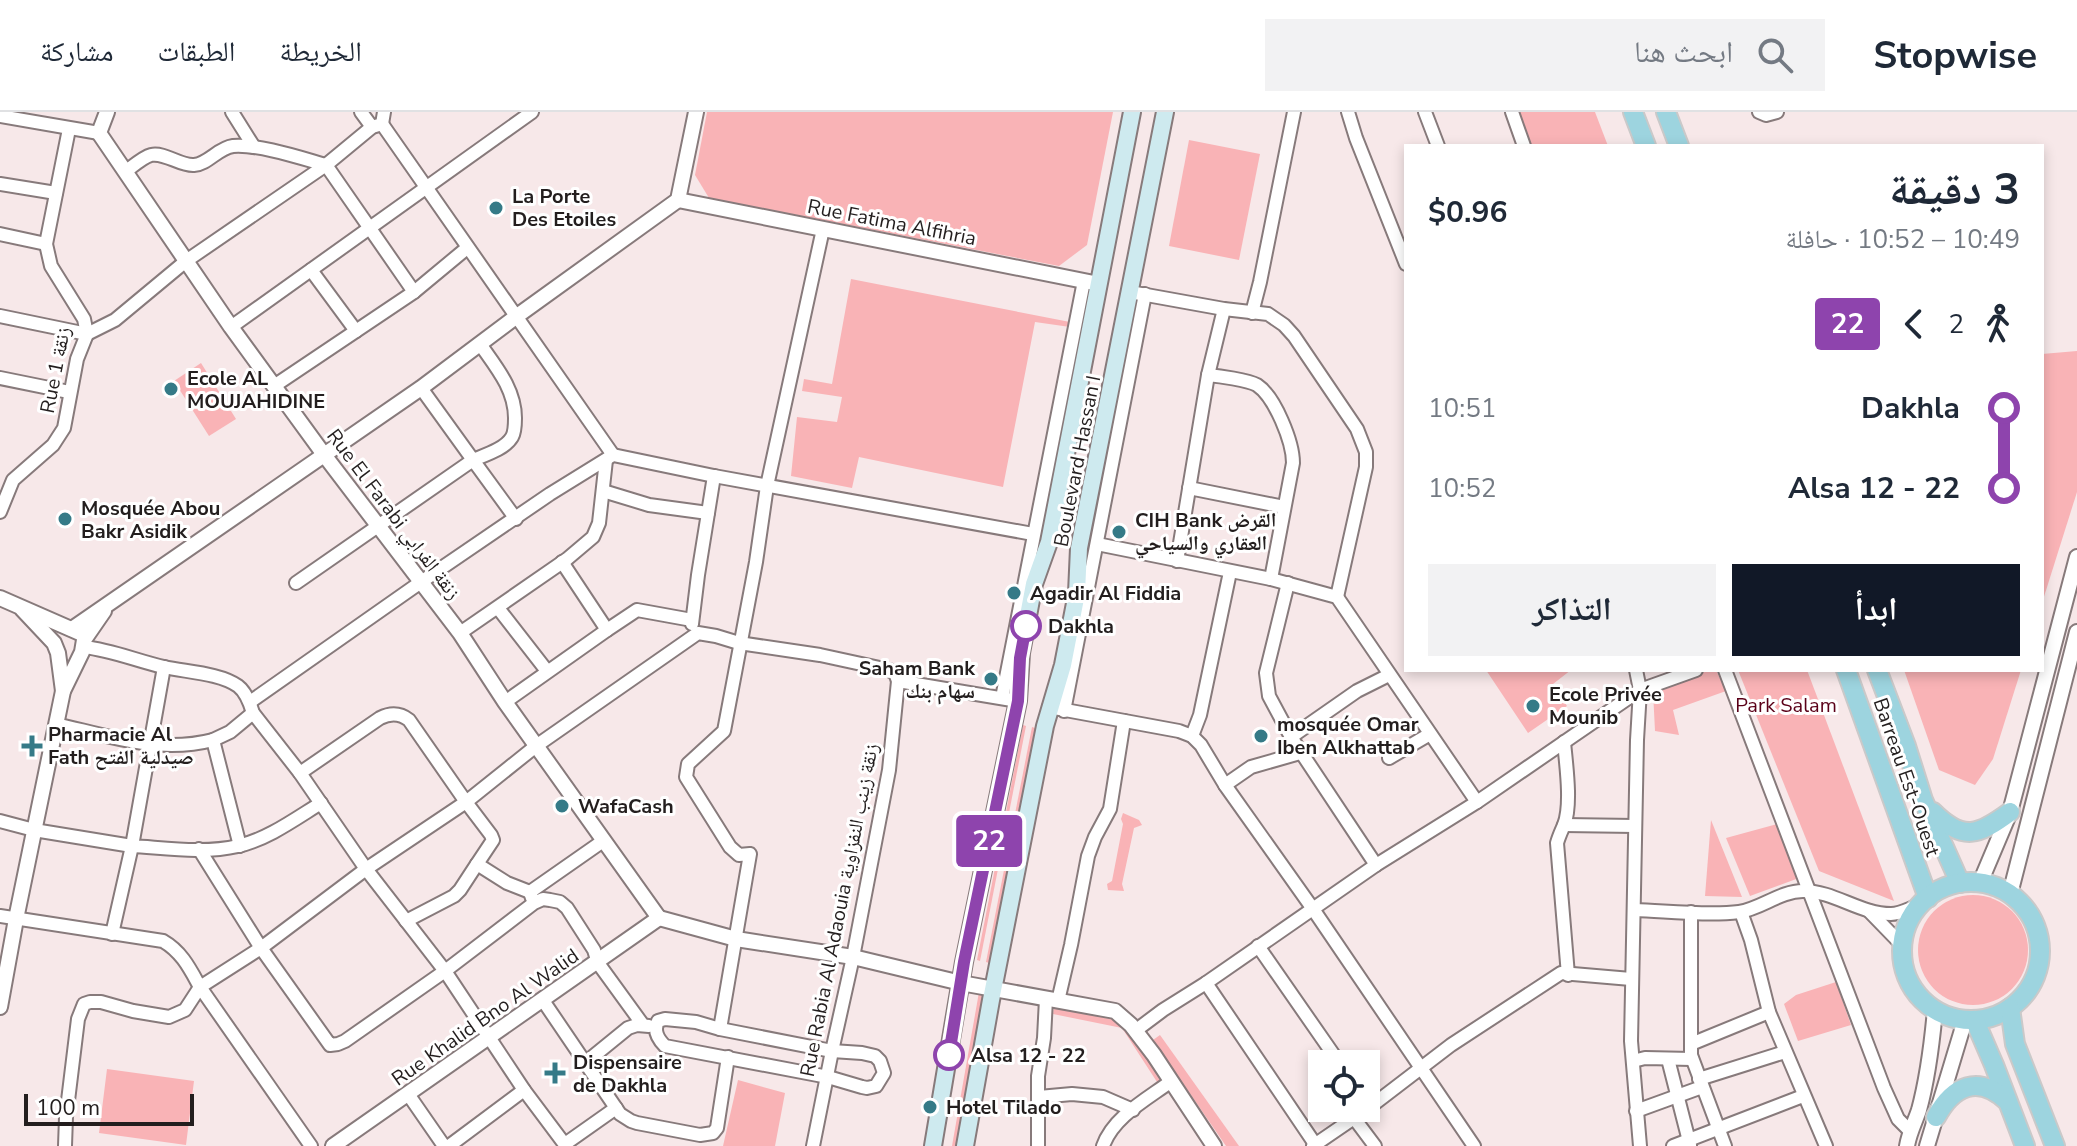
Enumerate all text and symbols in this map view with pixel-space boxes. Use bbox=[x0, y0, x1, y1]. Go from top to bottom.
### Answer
search box bbox=[1265, 19, 1825, 91]
text: Stopwise bbox=[1873, 30, 2037, 81]
text: ابحث هنا bbox=[1634, 32, 1733, 73]
text: مشاركة bbox=[40, 33, 114, 71]
text: الطبقات bbox=[158, 33, 235, 71]
text: الخريطة bbox=[279, 33, 362, 71]
icon: search bbox=[1753, 33, 1797, 77]
text: 3 دقيقة bbox=[1889, 160, 2020, 220]
place label: La Porte Des Etoiles bbox=[512, 183, 616, 233]
text: $0.96 bbox=[1428, 192, 1507, 233]
street label: Rue Fatima Alfihria bbox=[805, 193, 979, 252]
marker: La Porte Des Etoiles bbox=[487, 199, 505, 217]
text: 10:49 – 10:52 · حافلة bbox=[1786, 222, 2020, 257]
icon: back bbox=[1892, 302, 1936, 346]
icon: walk bbox=[1976, 302, 2020, 346]
text: 22 bbox=[1831, 305, 1864, 343]
text: 2 bbox=[1948, 307, 1964, 342]
street label: Rue 1 زنقة bbox=[34, 325, 77, 416]
place label: Ecole AL MOUJAHIDINE bbox=[187, 365, 325, 415]
street label: Boulevard Hassan I bbox=[1048, 373, 1107, 549]
marker: Ecole AL MOUJAHIDINE bbox=[162, 380, 180, 398]
text: Dakhla bbox=[1861, 388, 1960, 429]
text: 10:51 bbox=[1428, 391, 1496, 426]
street label: Rue El Farabi زنقة الفرابي bbox=[319, 423, 467, 606]
text: Alsa 12 - 22 bbox=[1788, 468, 1960, 509]
text: 10:52 bbox=[1428, 471, 1496, 506]
place label: Mosquée Abou Bakr Asidik bbox=[81, 495, 220, 545]
place label: CIH Bank القرض العقاري والسياحي bbox=[1135, 507, 1276, 559]
marker: Mosquée Abou Bakr Asidik bbox=[56, 510, 74, 528]
marker: CIH Bank القرض العقاري والسياحي bbox=[1110, 523, 1128, 541]
button: التذاكر bbox=[1428, 564, 1716, 656]
button: ابدأ bbox=[1732, 564, 2020, 656]
place label: Agadir Al Fiddia bbox=[1030, 580, 1181, 607]
marker: Agadir Al Fiddia bbox=[1005, 584, 1023, 602]
marker: Dakhla bbox=[1011, 611, 1041, 641]
place label: Dakhla bbox=[1048, 613, 1114, 640]
place label: Saham Bank سهام بنك bbox=[859, 655, 976, 705]
marker: Saham Bank سهام بنك bbox=[982, 670, 1000, 688]
place label: Ecole Privée Mounib bbox=[1549, 681, 1662, 731]
park label: Park Salam bbox=[1735, 692, 1837, 719]
street label: Barreau Est-Ouest bbox=[1867, 694, 1947, 861]
marker: Ecole Privée Mounib bbox=[1524, 697, 1542, 715]
place label: mosquée Omar Iben Alkhattab bbox=[1277, 711, 1419, 761]
place label: Pharmacie Al Fath صيدلية الفتح bbox=[48, 721, 194, 771]
marker: mosquée Omar Iben Alkhattab bbox=[1252, 727, 1270, 745]
marker: Pharmacie Al Fath صيدلية الفتح bbox=[23, 737, 41, 755]
street label: Rue Rabia Al Adaouia زنقة زينب النفزاوية bbox=[794, 741, 885, 1079]
place label: WafaCash bbox=[578, 793, 674, 820]
marker: WafaCash bbox=[553, 797, 571, 815]
line badge: 22 bbox=[953, 815, 1025, 867]
text: 22 bbox=[972, 822, 1006, 860]
street label: Rue Khalid Bno Al Walid bbox=[386, 942, 584, 1092]
marker: Alsa 12 - 22 bbox=[934, 1040, 964, 1070]
place label: Alsa 12 - 22 bbox=[971, 1042, 1086, 1069]
place label: Dispensaire de Dakhla bbox=[573, 1049, 682, 1099]
map controls bbox=[1308, 1050, 1380, 1122]
button: locate bbox=[1308, 1050, 1380, 1122]
marker: Dispensaire de Dakhla bbox=[544, 1062, 566, 1084]
scale bar bbox=[24, 1090, 194, 1126]
text: 100 m bbox=[36, 1093, 100, 1123]
place label: Hotel Tilado bbox=[946, 1094, 1061, 1121]
marker: Hotel Tilado bbox=[921, 1098, 939, 1116]

